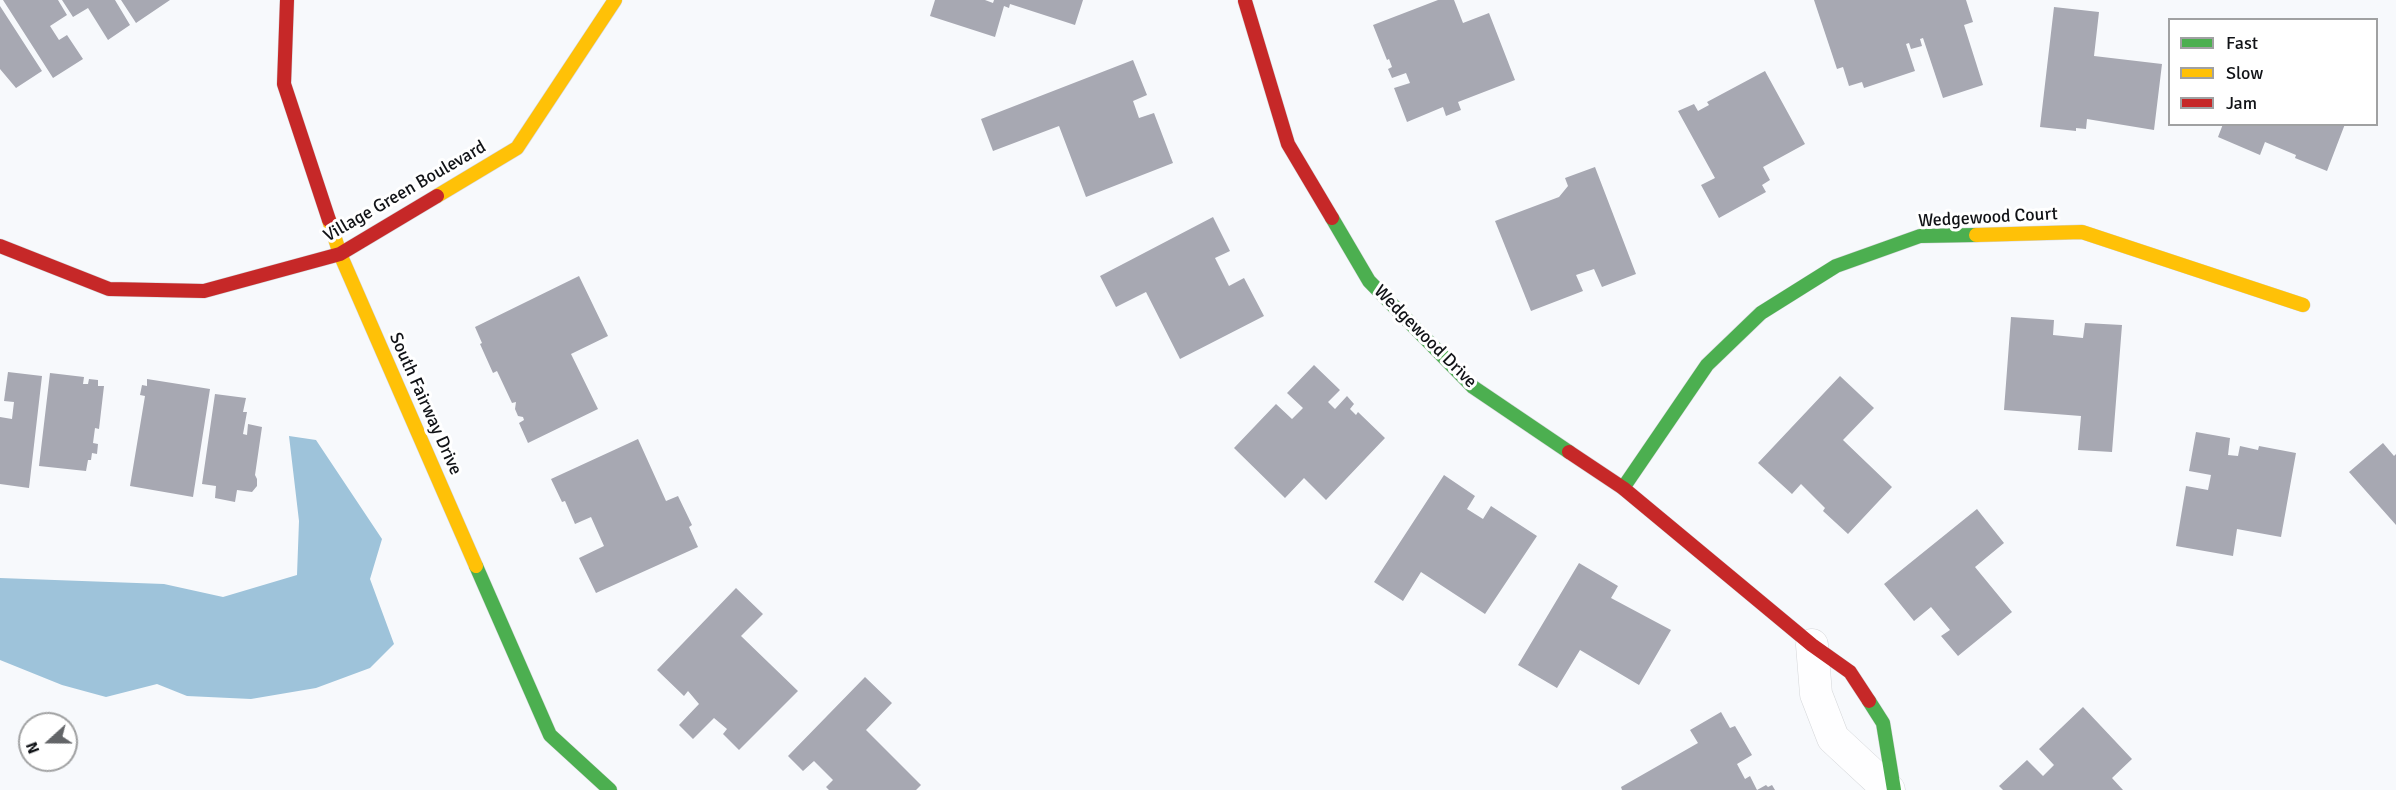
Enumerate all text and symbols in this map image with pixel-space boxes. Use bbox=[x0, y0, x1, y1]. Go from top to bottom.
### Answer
legend bbox=[2168, 18, 2378, 126]
text: Fast bbox=[2226, 32, 2258, 54]
text: Slow bbox=[2226, 62, 2263, 84]
text: Jam bbox=[2226, 92, 2257, 114]
street label: Village Green Boulevard bbox=[320, 137, 490, 247]
street label: Wedgewood Court bbox=[1918, 204, 2058, 232]
street label: Wedgewood Drive bbox=[1369, 281, 1481, 393]
street label: South Fairway Drive bbox=[384, 330, 466, 478]
north arrow bbox=[18, 712, 78, 772]
text: N bbox=[22, 739, 44, 757]

